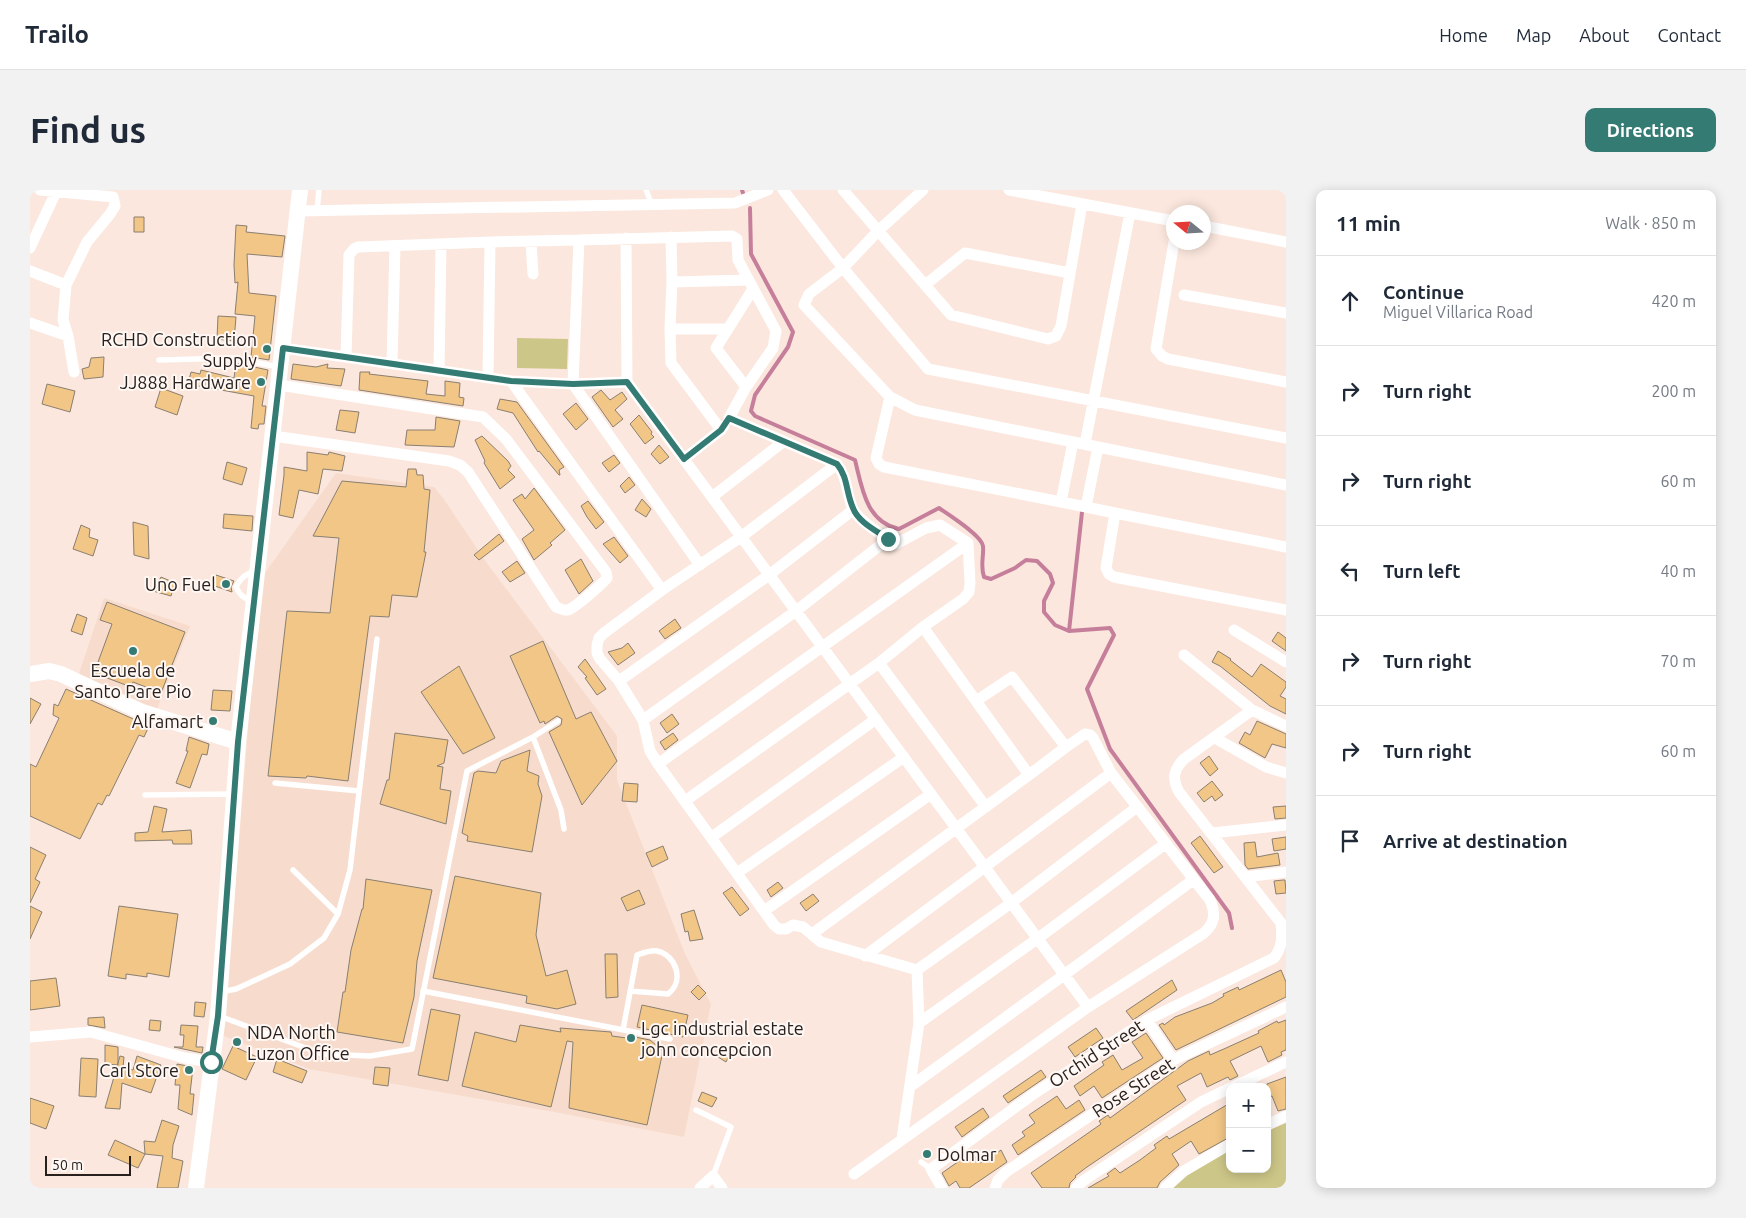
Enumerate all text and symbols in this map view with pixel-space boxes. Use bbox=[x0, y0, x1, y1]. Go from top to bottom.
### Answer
text: Trailo bbox=[25, 21, 89, 48]
text: Home bbox=[1439, 25, 1488, 45]
text: Map bbox=[1516, 25, 1551, 45]
text: About bbox=[1579, 25, 1629, 45]
text: Contact bbox=[1657, 25, 1721, 45]
button: Directions bbox=[1585, 108, 1716, 152]
text: Find us bbox=[30, 110, 146, 150]
north arrow bbox=[1166, 205, 1211, 250]
text: 11 min bbox=[1336, 211, 1401, 235]
text: Walk · 850 m bbox=[1605, 214, 1696, 232]
text: Continue bbox=[1383, 281, 1464, 303]
icon: ahead bbox=[1336, 287, 1364, 315]
text: 420 m bbox=[1651, 292, 1696, 310]
text: Miguel Villarica Road bbox=[1383, 303, 1533, 321]
place label: RCHD Construction Supply bbox=[101, 329, 257, 370]
marker: RCHD Construction Supply bbox=[261, 343, 273, 355]
place label: JJ888 Hardware bbox=[120, 372, 251, 392]
marker: JJ888 Hardware bbox=[255, 376, 267, 388]
icon: right bbox=[1336, 377, 1364, 405]
text: Turn right bbox=[1383, 380, 1471, 402]
text: 200 m bbox=[1651, 382, 1696, 400]
icon: right bbox=[1336, 467, 1364, 495]
text: Turn right bbox=[1383, 470, 1471, 492]
text: 60 m bbox=[1660, 472, 1696, 490]
route end bbox=[877, 528, 900, 551]
icon: left bbox=[1336, 557, 1364, 585]
text: Turn left bbox=[1383, 560, 1461, 582]
text: 40 m bbox=[1660, 562, 1696, 580]
place label: Uno Fuel bbox=[145, 574, 216, 594]
marker: Uno Fuel bbox=[220, 578, 232, 590]
marker: Escuela de Santo Pare Pio bbox=[127, 645, 139, 657]
icon: right bbox=[1336, 647, 1364, 675]
text: Turn right bbox=[1383, 650, 1471, 672]
text: 70 m bbox=[1660, 652, 1696, 670]
place label: Escuela de Santo Pare Pio bbox=[74, 660, 192, 701]
place label: Alfamart bbox=[132, 711, 203, 731]
marker: Alfamart bbox=[207, 715, 219, 727]
icon: right bbox=[1336, 737, 1364, 765]
text: Turn right bbox=[1383, 740, 1471, 762]
text: 60 m bbox=[1660, 742, 1696, 760]
icon: arrive bbox=[1336, 827, 1364, 855]
text: Arrive at destination bbox=[1383, 830, 1568, 852]
street label: Orchid Street bbox=[1045, 1015, 1147, 1091]
place label: Lgc industrial estate john concepcion bbox=[639, 1018, 804, 1059]
place label: NDA North Luzon Office bbox=[247, 1022, 350, 1063]
marker: Lgc industrial estate john concepcion bbox=[625, 1032, 637, 1044]
marker: NDA North Luzon Office bbox=[231, 1036, 243, 1048]
route start bbox=[200, 1051, 223, 1074]
street label: Rose Street bbox=[1088, 1053, 1178, 1121]
place label: Carl Store bbox=[99, 1060, 179, 1080]
marker: Carl Store bbox=[183, 1064, 195, 1076]
map controls bbox=[1226, 1083, 1271, 1173]
button: + bbox=[1226, 1083, 1271, 1128]
button: − bbox=[1226, 1128, 1271, 1173]
place label: Dolmar bbox=[937, 1144, 997, 1164]
marker: Dolmar bbox=[921, 1148, 933, 1160]
scale bar bbox=[45, 1153, 131, 1176]
text: 50 m bbox=[52, 1157, 83, 1173]

